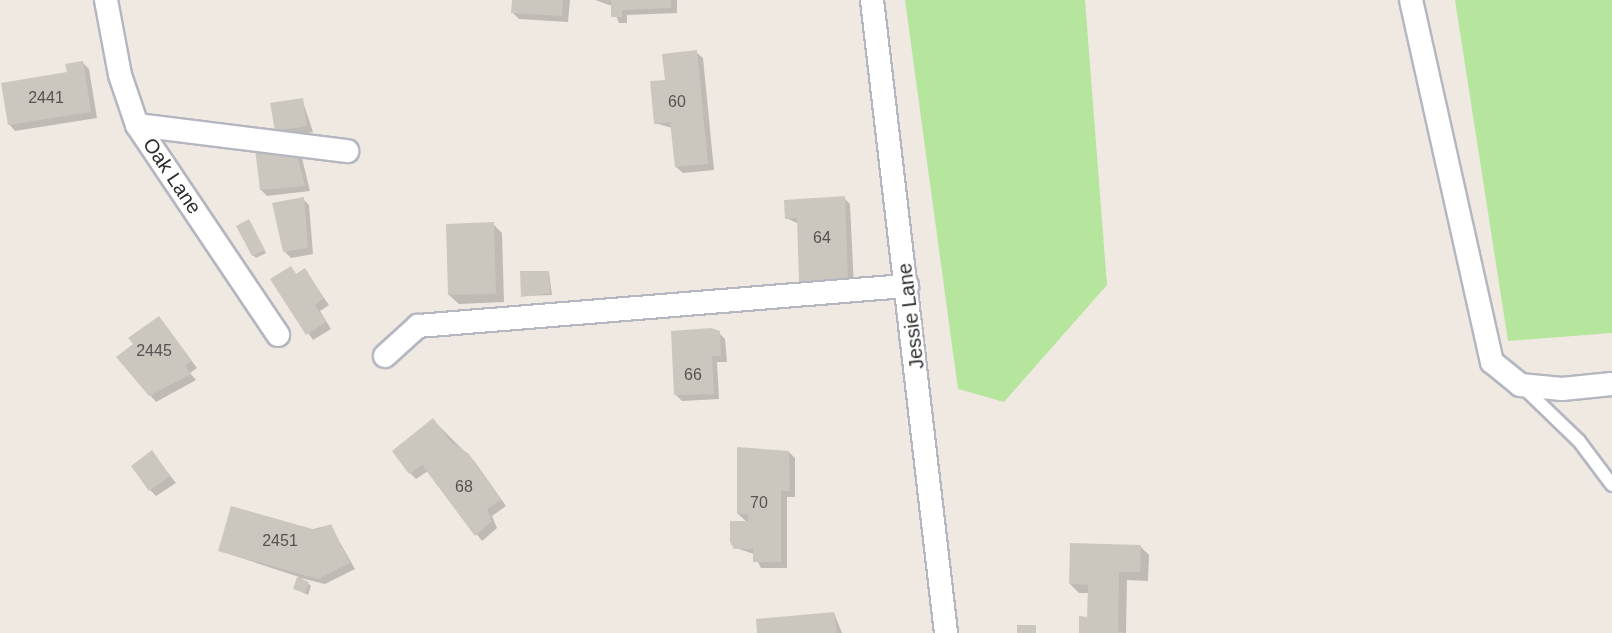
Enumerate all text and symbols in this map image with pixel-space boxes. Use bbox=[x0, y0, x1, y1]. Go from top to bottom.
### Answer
house number: 2441 bbox=[28, 88, 64, 108]
house number: 60 bbox=[668, 92, 686, 112]
street label: Oak Lane bbox=[138, 133, 206, 219]
house number: 64 bbox=[813, 228, 831, 248]
street label: Jessie Lane bbox=[893, 262, 929, 370]
house number: 2445 bbox=[136, 341, 172, 361]
house number: 66 bbox=[684, 365, 702, 385]
house number: 68 bbox=[455, 477, 473, 497]
house number: 70 bbox=[750, 493, 768, 513]
house number: 2451 bbox=[262, 531, 298, 551]

